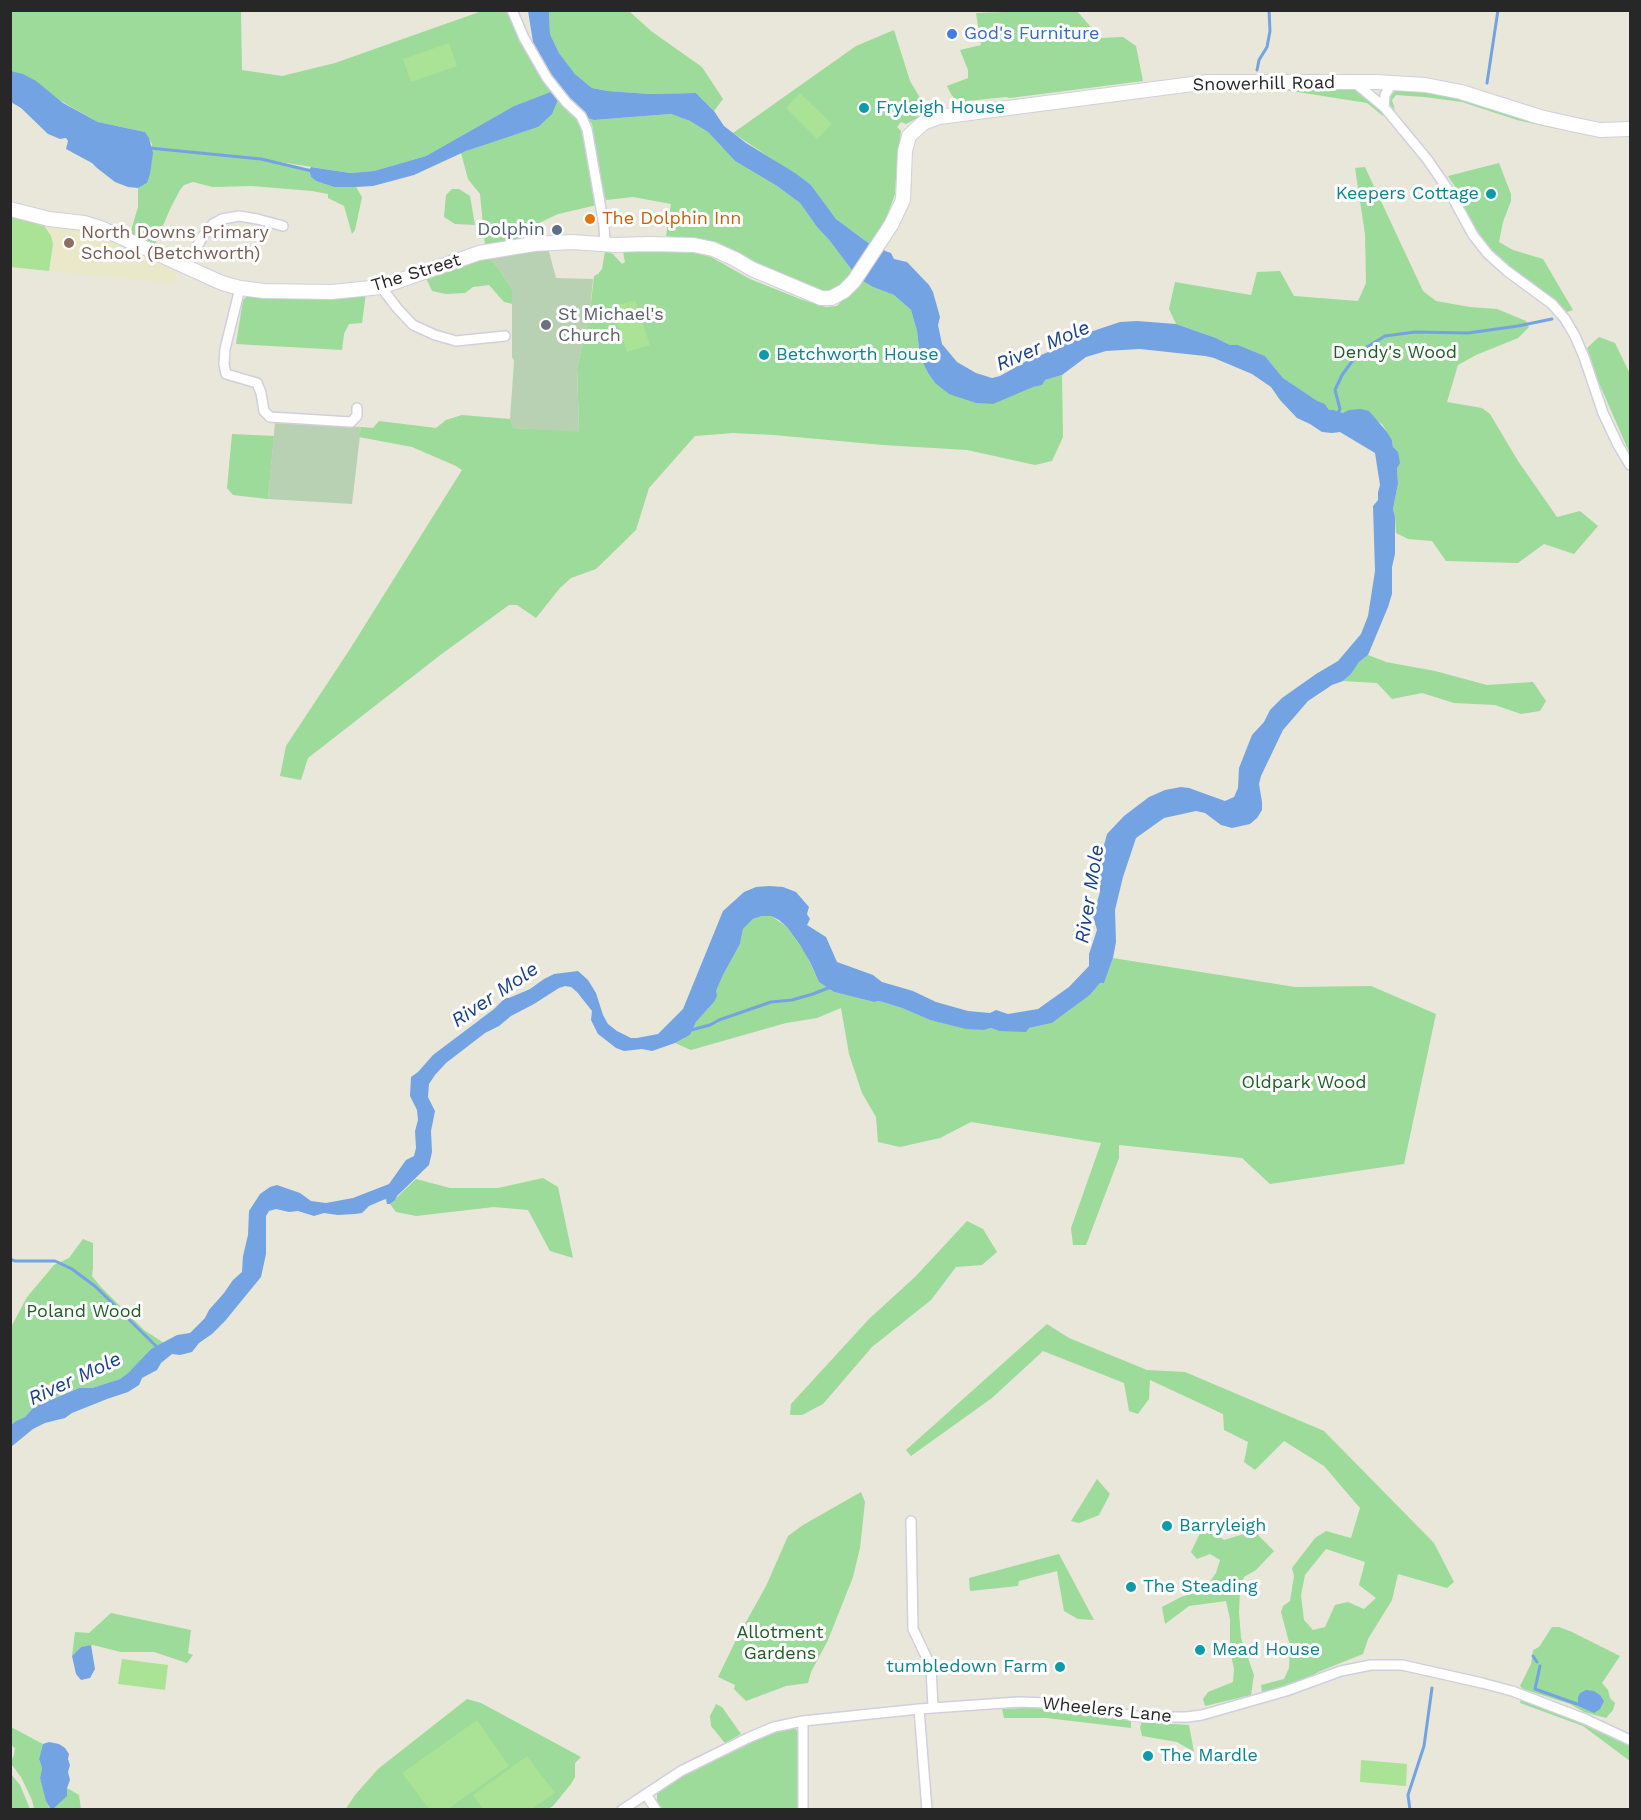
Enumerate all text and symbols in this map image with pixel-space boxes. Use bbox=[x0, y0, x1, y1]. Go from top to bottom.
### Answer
place label: God's Furniture bbox=[964, 23, 1099, 45]
marker: God's Furniture bbox=[945, 27, 959, 41]
street label: Snowerhill Road bbox=[1193, 72, 1335, 96]
place label: Fryleigh House bbox=[876, 97, 1005, 119]
marker: Fryleigh House bbox=[857, 101, 871, 115]
place label: Keepers Cottage bbox=[1336, 183, 1479, 205]
marker: Keepers Cottage bbox=[1484, 187, 1498, 201]
place label: The Dolphin Inn bbox=[602, 208, 741, 230]
marker: The Dolphin Inn bbox=[583, 212, 597, 226]
place label: Dolphin bbox=[477, 219, 545, 241]
place label: North Downs Primary School (Betchworth) bbox=[81, 222, 269, 264]
marker: Dolphin bbox=[550, 223, 564, 237]
marker: North Downs Primary School (Betchworth) bbox=[62, 236, 76, 250]
street label: The Street bbox=[369, 249, 463, 297]
place label: St Michael's Church bbox=[558, 304, 664, 346]
water label: River Mole bbox=[992, 315, 1094, 377]
marker: St Michael's Church bbox=[539, 318, 553, 332]
park label: Dendy's Wood bbox=[1333, 342, 1457, 364]
place label: Betchworth House bbox=[776, 344, 939, 366]
marker: Betchworth House bbox=[757, 348, 771, 362]
water label: River Mole bbox=[1070, 843, 1110, 945]
water label: River Mole bbox=[447, 957, 543, 1033]
park label: Oldpark Wood bbox=[1242, 1072, 1366, 1094]
park label: Poland Wood bbox=[26, 1301, 142, 1323]
water label: River Mole bbox=[25, 1347, 125, 1411]
place label: Barryleigh bbox=[1179, 1515, 1266, 1537]
marker: Barryleigh bbox=[1160, 1519, 1174, 1533]
place label: The Steading bbox=[1143, 1576, 1258, 1598]
marker: The Steading bbox=[1124, 1580, 1138, 1594]
park label: Allotment Gardens bbox=[736, 1622, 824, 1664]
place label: Mead House bbox=[1212, 1639, 1320, 1661]
marker: Mead House bbox=[1193, 1643, 1207, 1657]
place label: tumbledown Farm bbox=[886, 1656, 1048, 1678]
marker: tumbledown Farm bbox=[1053, 1660, 1067, 1674]
street label: Wheelers Lane bbox=[1041, 1692, 1173, 1728]
place label: The Mardle bbox=[1160, 1745, 1258, 1767]
marker: The Mardle bbox=[1141, 1749, 1155, 1763]

